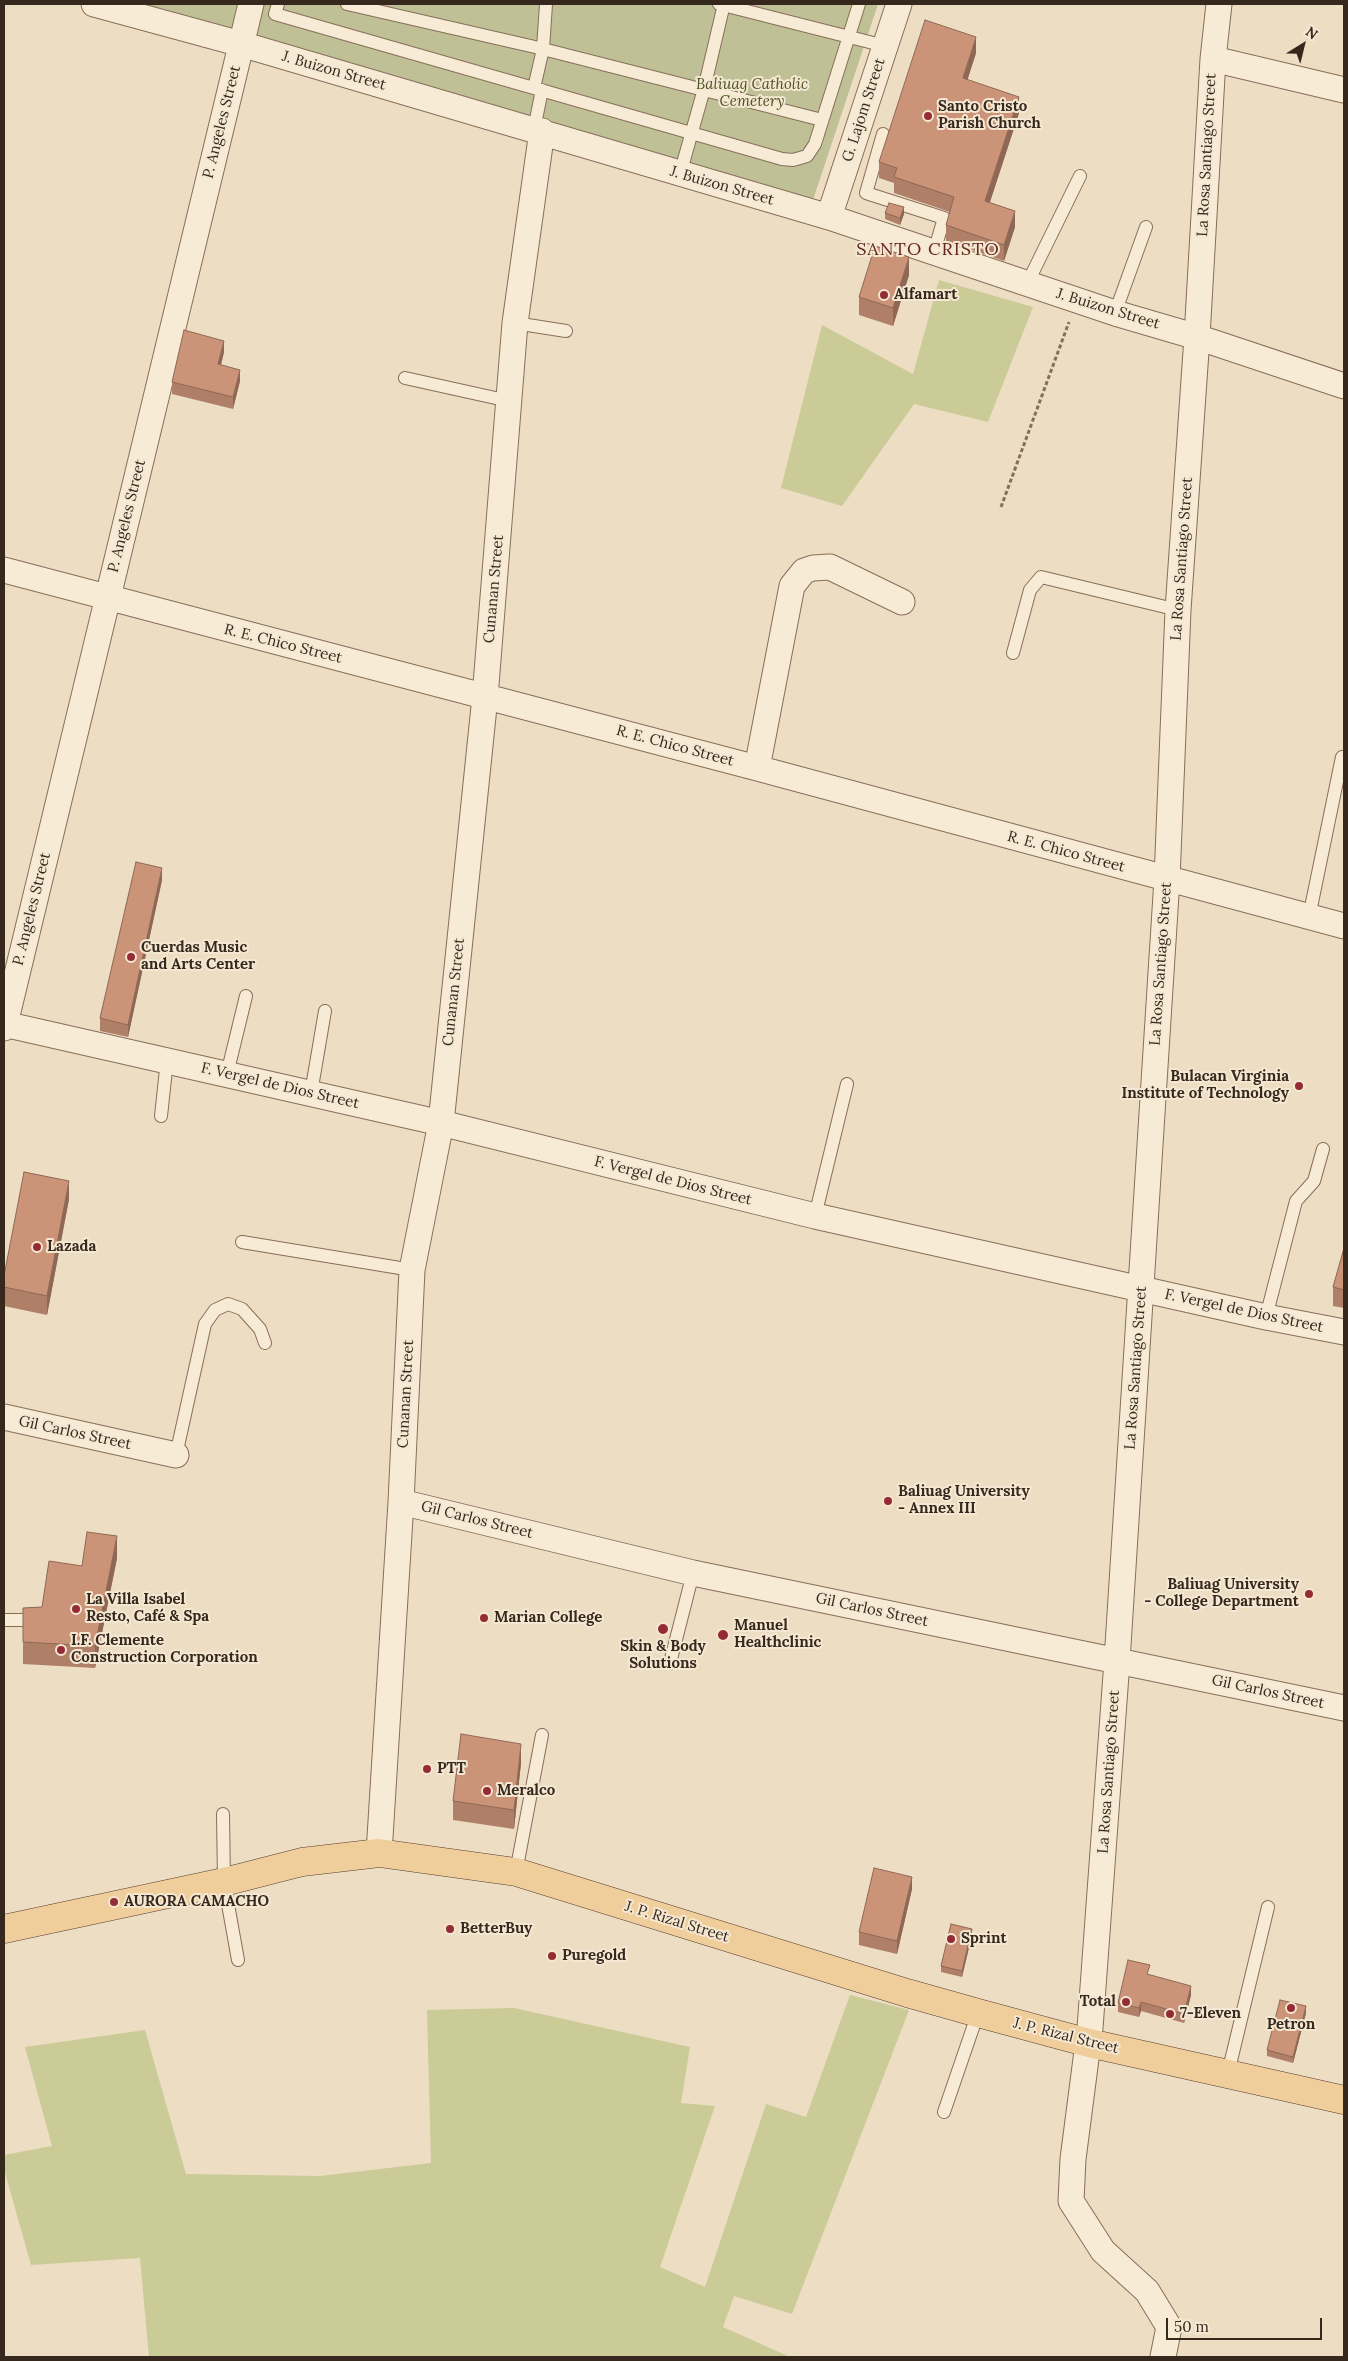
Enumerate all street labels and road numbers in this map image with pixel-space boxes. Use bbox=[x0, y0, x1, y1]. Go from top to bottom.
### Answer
street label: J. Buizon Street bbox=[280, 48, 388, 94]
street label: G. Lajom Street bbox=[839, 56, 889, 164]
street label: P. Angeles Street bbox=[199, 64, 245, 180]
street label: La Rosa Santiago Street bbox=[1194, 73, 1220, 237]
street label: J. Buizon Street bbox=[668, 163, 776, 209]
street label: J. Buizon Street bbox=[1054, 285, 1162, 333]
street label: P. Angeles Street bbox=[104, 458, 150, 574]
street label: La Rosa Santiago Street bbox=[1167, 477, 1197, 641]
street label: Cunanan Street bbox=[480, 534, 508, 644]
street label: R. E. Chico Street bbox=[222, 621, 344, 667]
street label: R. E. Chico Street bbox=[614, 722, 736, 770]
street label: R. E. Chico Street bbox=[1005, 828, 1127, 876]
street label: P. Angeles Street bbox=[9, 851, 55, 967]
street label: La Rosa Santiago Street bbox=[1146, 882, 1176, 1046]
street label: Cunanan Street bbox=[439, 937, 469, 1047]
street label: F. Vergel de Dios Street bbox=[199, 1059, 361, 1113]
street label: F. Vergel de Dios Street bbox=[592, 1153, 754, 1209]
street label: F. Vergel de Dios Street bbox=[1163, 1285, 1325, 1337]
street label: La Rosa Santiago Street bbox=[1121, 1286, 1151, 1450]
street label: Cunanan Street bbox=[394, 1339, 418, 1449]
street label: Gil Carlos Street bbox=[17, 1412, 133, 1454]
street label: Gil Carlos Street bbox=[419, 1497, 535, 1543]
street label: Gil Carlos Street bbox=[814, 1589, 930, 1631]
street label: Gil Carlos Street bbox=[1210, 1671, 1326, 1713]
street label: La Rosa Santiago Street bbox=[1094, 1690, 1124, 1854]
street label: J. P. Rizal Street bbox=[623, 1898, 731, 1946]
street label: J. P. Rizal Street bbox=[1011, 2014, 1121, 2058]

